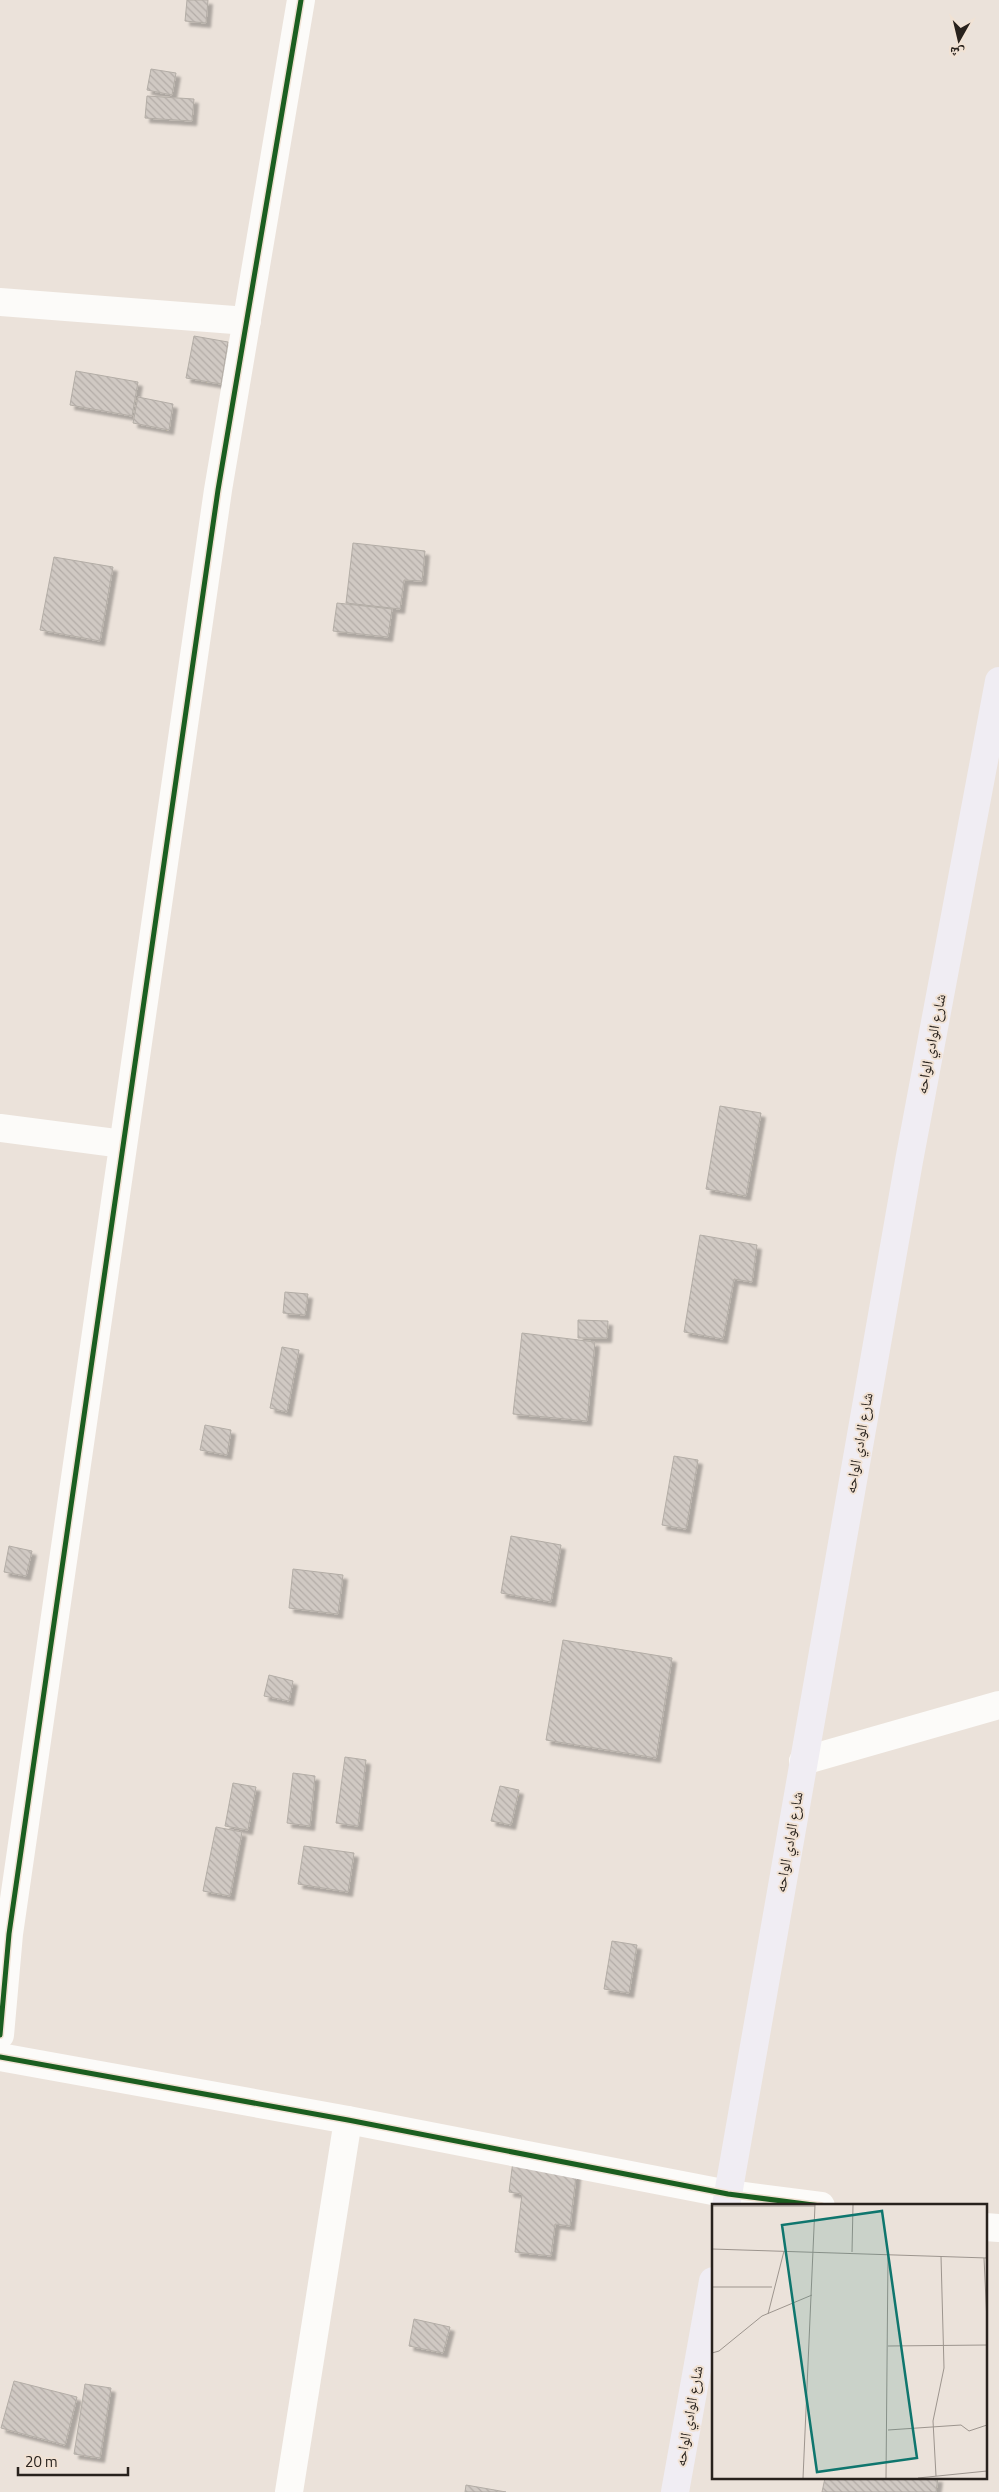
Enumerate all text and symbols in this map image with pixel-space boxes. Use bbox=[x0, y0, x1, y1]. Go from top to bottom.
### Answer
north arrow bbox=[934, 15, 984, 65]
text: ش bbox=[948, 42, 966, 65]
street label: شارع الوادي الواحه bbox=[910, 992, 952, 1096]
street label: شارع الوادي الواحه bbox=[838, 1391, 879, 1495]
street label: شارع الوادي الواحه bbox=[768, 1790, 809, 1894]
inset map bbox=[712, 2204, 986, 2480]
street label: شارع الوادي الواحه bbox=[668, 2364, 709, 2468]
scale bar bbox=[18, 2444, 128, 2476]
text: 20 m bbox=[25, 2450, 58, 2473]

